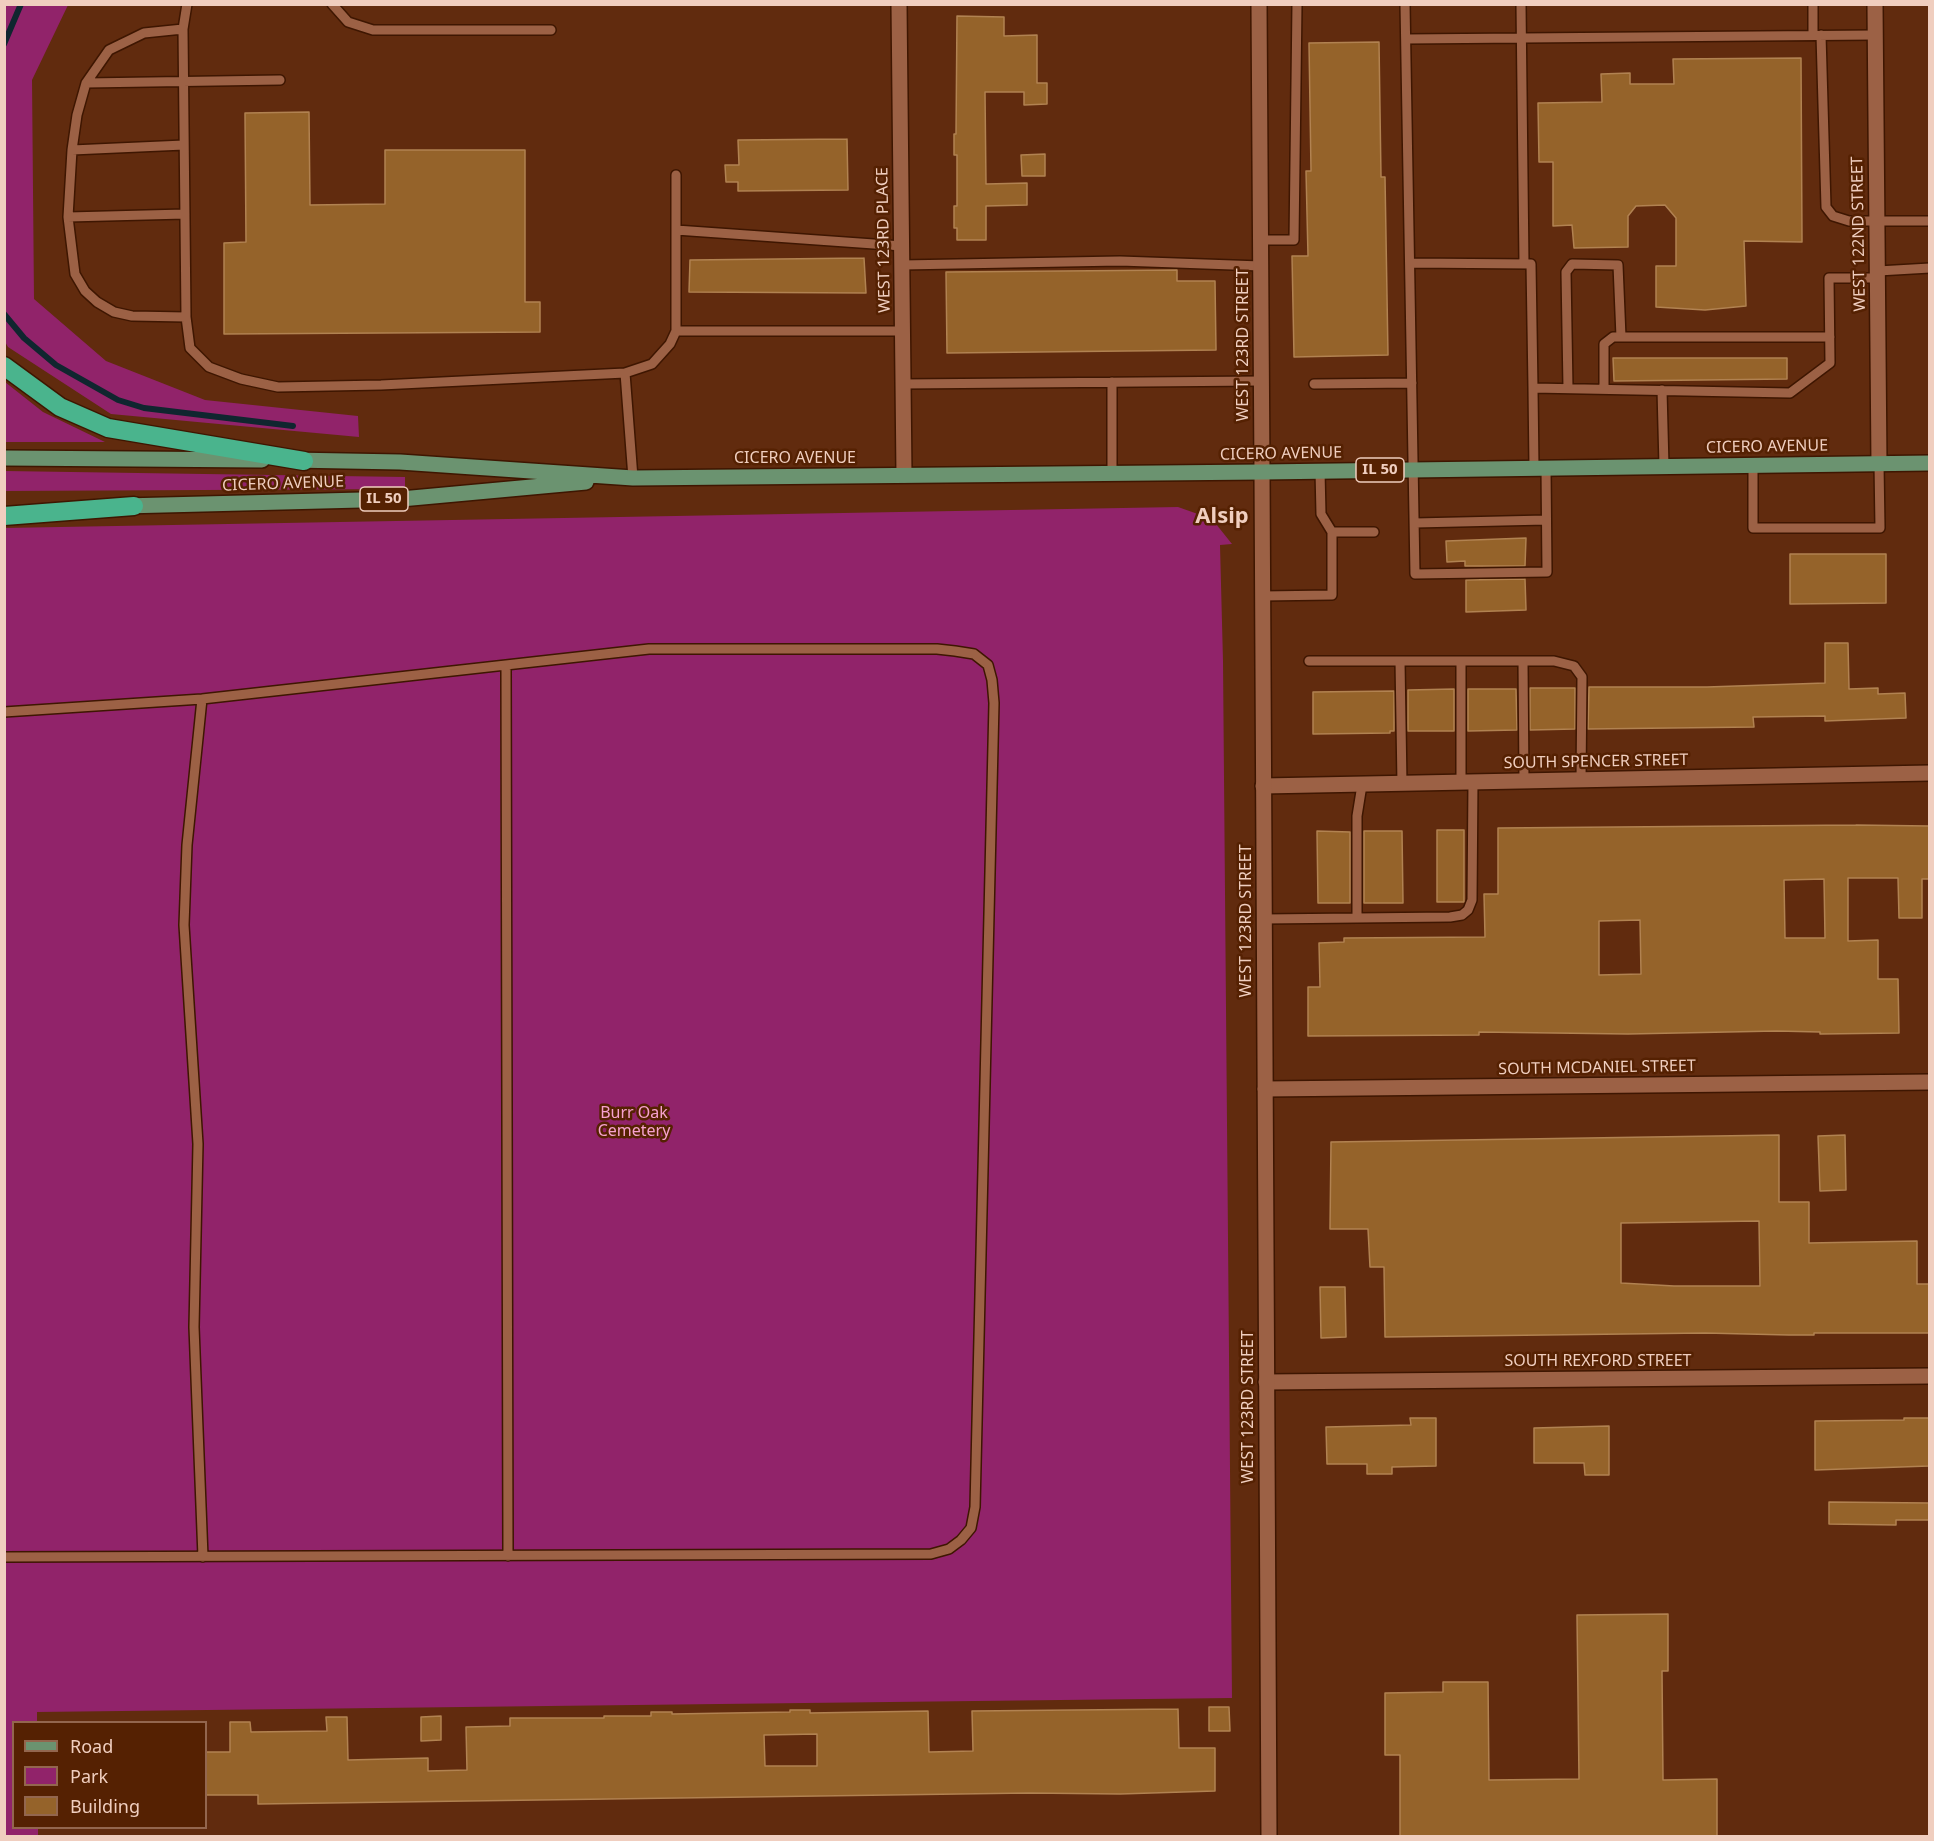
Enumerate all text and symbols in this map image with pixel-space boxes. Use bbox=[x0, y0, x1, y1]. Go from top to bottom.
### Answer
street label: WEST 122ND STREET bbox=[1848, 156, 1870, 312]
street label: WEST 123RD PLACE bbox=[873, 167, 895, 313]
street label: WEST 123RD STREET bbox=[1233, 268, 1253, 422]
street label: CICERO AVENUE bbox=[1706, 436, 1828, 458]
street label: CICERO AVENUE bbox=[1220, 443, 1342, 465]
street label: CICERO AVENUE bbox=[734, 448, 856, 468]
road number: IL 50 bbox=[1356, 458, 1404, 482]
street label: CICERO AVENUE bbox=[222, 472, 344, 496]
road number: IL 50 bbox=[360, 487, 408, 511]
district label: Alsip bbox=[1195, 504, 1249, 530]
street label: SOUTH SPENCER STREET bbox=[1503, 751, 1689, 773]
street label: WEST 123RD STREET bbox=[1236, 844, 1256, 998]
street label: SOUTH MCDANIEL STREET bbox=[1498, 1057, 1696, 1079]
park label: Burr Oak Cemetery bbox=[598, 1103, 670, 1141]
street label: WEST 123RD STREET bbox=[1238, 1330, 1258, 1484]
street label: SOUTH REXFORD STREET bbox=[1504, 1351, 1692, 1371]
legend bbox=[12, 1721, 207, 1829]
text: Road bbox=[70, 1734, 113, 1758]
text: Park bbox=[70, 1764, 108, 1788]
text: Building bbox=[70, 1794, 140, 1818]

